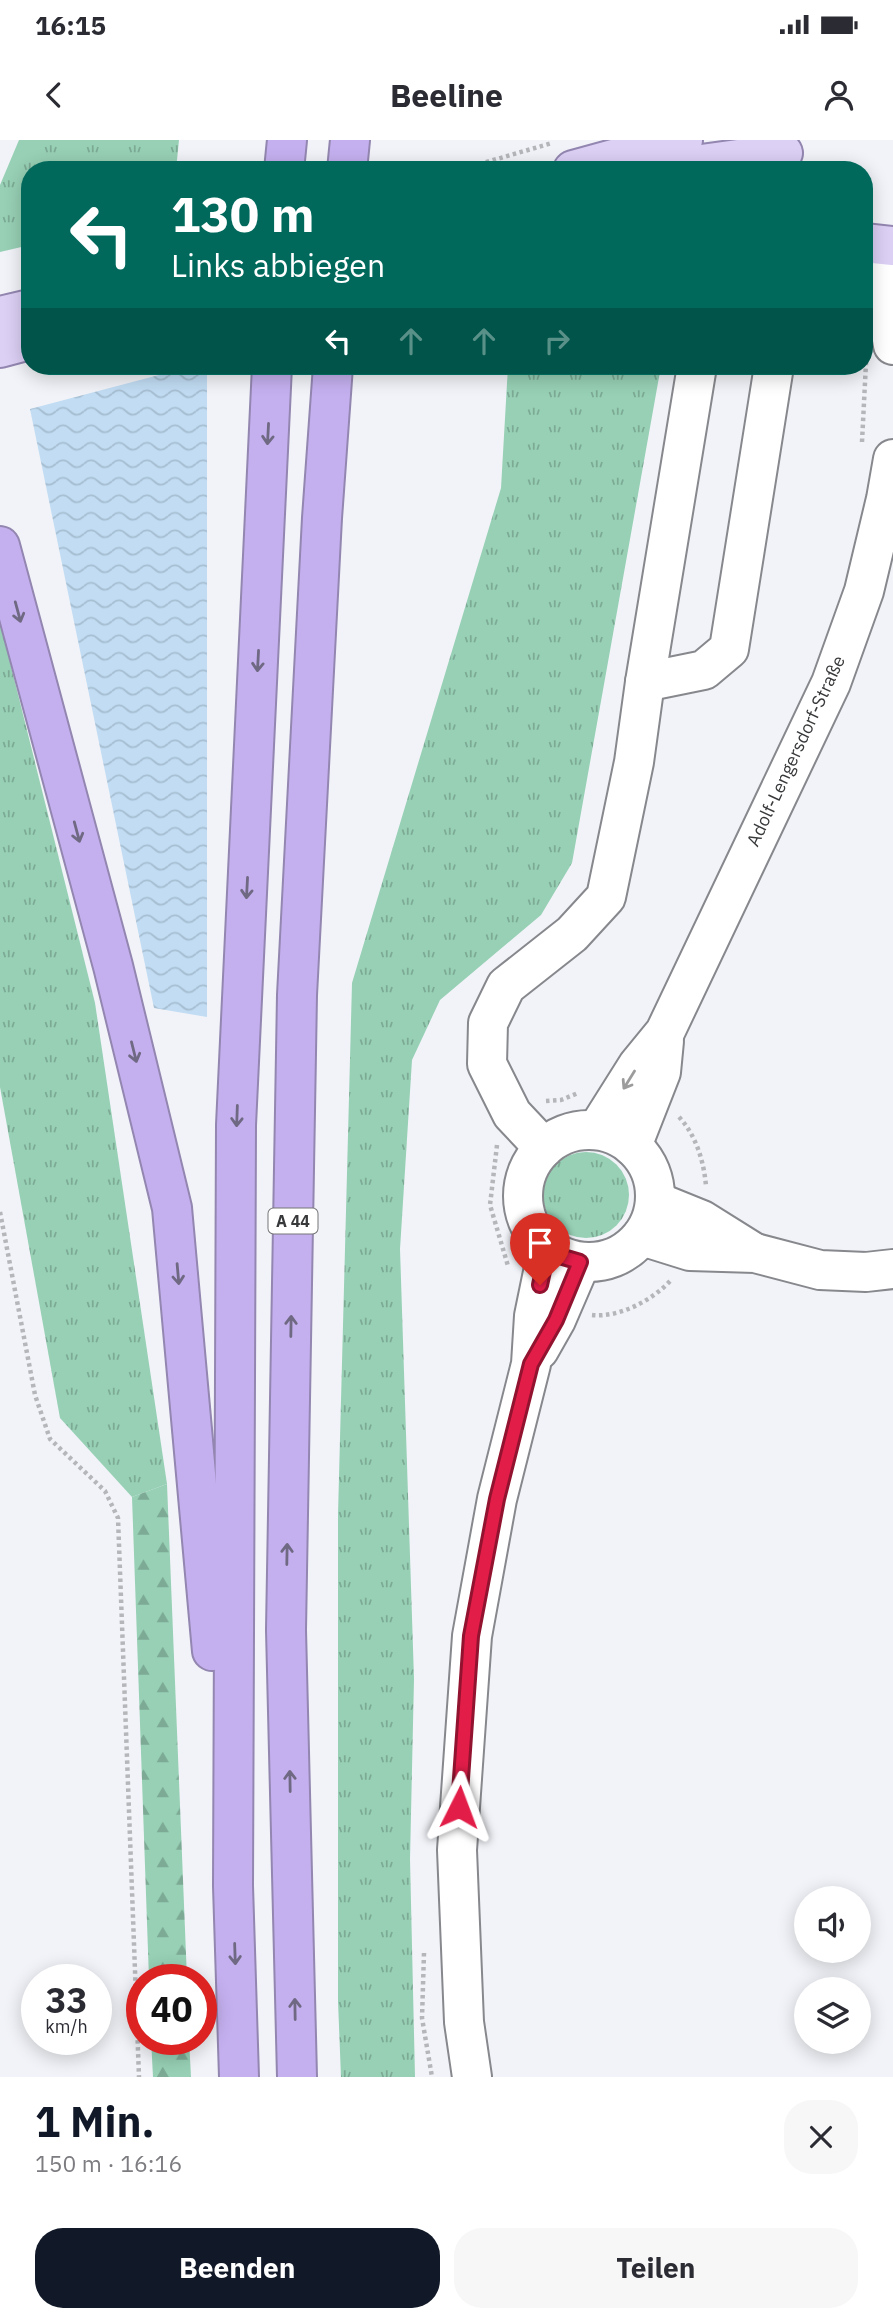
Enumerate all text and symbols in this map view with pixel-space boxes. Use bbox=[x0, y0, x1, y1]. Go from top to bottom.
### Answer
text: 16:15 bbox=[35, 8, 106, 42]
text: Beeline bbox=[390, 74, 503, 116]
icon: back bbox=[35, 76, 73, 114]
icon: person bbox=[820, 76, 858, 114]
text: 130 m bbox=[171, 182, 315, 245]
icon: left bbox=[56, 189, 147, 280]
text: Links abbiegen bbox=[171, 244, 385, 286]
icon: left bbox=[319, 322, 357, 360]
icon: ahead bbox=[392, 322, 430, 360]
icon: ahead bbox=[465, 322, 503, 360]
icon: right bbox=[538, 322, 576, 360]
one-way arrow bbox=[262, 422, 275, 445]
one-way arrow bbox=[12, 600, 25, 623]
one-way arrow bbox=[251, 649, 264, 672]
street label: Adolf-Lengersdorf-Straße bbox=[741, 652, 850, 850]
one-way arrow bbox=[71, 820, 84, 842]
one-way arrow bbox=[241, 877, 254, 900]
one-way arrow bbox=[128, 1040, 141, 1063]
one-way arrow bbox=[622, 1069, 636, 1089]
one-way arrow bbox=[230, 1104, 243, 1127]
road number: A 44 bbox=[268, 1208, 318, 1233]
pin bbox=[510, 1213, 570, 1285]
icon: arrive bbox=[521, 1224, 559, 1262]
one-way arrow bbox=[172, 1263, 185, 1285]
one-way arrow bbox=[285, 1315, 298, 1338]
one-way arrow bbox=[281, 1543, 294, 1566]
one-way arrow bbox=[283, 1770, 297, 1793]
position arrow bbox=[422, 1770, 496, 1844]
map controls bbox=[794, 1886, 871, 2054]
button: sound bbox=[794, 1886, 871, 1963]
one-way arrow bbox=[228, 1943, 242, 1966]
speed limit sign: 40 bbox=[126, 1964, 217, 2055]
text: 33 bbox=[45, 1977, 88, 2023]
button: layers bbox=[794, 1977, 871, 2054]
one-way arrow bbox=[289, 1998, 302, 2021]
text: km/h bbox=[45, 2015, 88, 2038]
text: 1 Min. bbox=[35, 2094, 155, 2149]
button: close bbox=[784, 2100, 858, 2174]
text: 150 m · 16:16 bbox=[35, 2148, 182, 2178]
button: Beenden bbox=[35, 2228, 440, 2308]
button: Teilen bbox=[454, 2228, 858, 2308]

